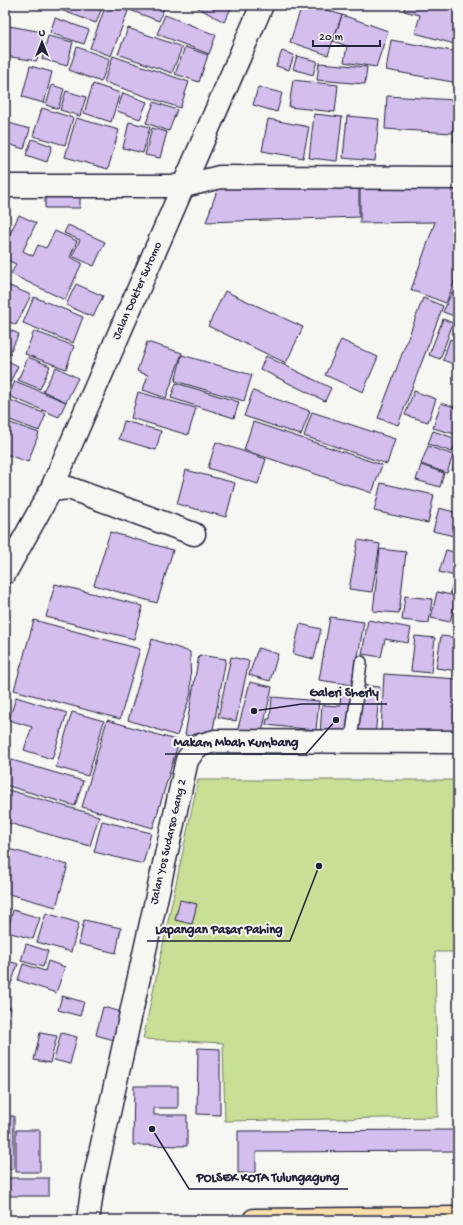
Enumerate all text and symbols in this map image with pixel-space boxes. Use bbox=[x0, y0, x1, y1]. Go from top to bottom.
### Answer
north arrow bbox=[22, 22, 62, 62]
scale bar bbox=[313, 22, 380, 48]
text: U bbox=[39, 28, 46, 40]
text: 20 m bbox=[319, 31, 344, 45]
street label: Jalan Dokter Sutomo bbox=[110, 240, 166, 342]
callout: Galeri Sherly bbox=[302, 679, 387, 704]
text: Galeri Sherly bbox=[309, 686, 379, 701]
callout: Makam Mbah Kumbang bbox=[165, 729, 306, 754]
text: Makam Mbah Kumbang bbox=[174, 736, 299, 751]
street label: Jalan Yos Sudarso Gang 2 bbox=[148, 778, 190, 906]
callout: Lapangan Pasar Pahing bbox=[147, 916, 290, 941]
text: Lapangan Pasar Pahing bbox=[155, 923, 283, 939]
callout: POLSEK KOTA Tulungagung bbox=[189, 1164, 348, 1189]
text: POLSEK KOTA Tulungagung bbox=[196, 1171, 340, 1186]

